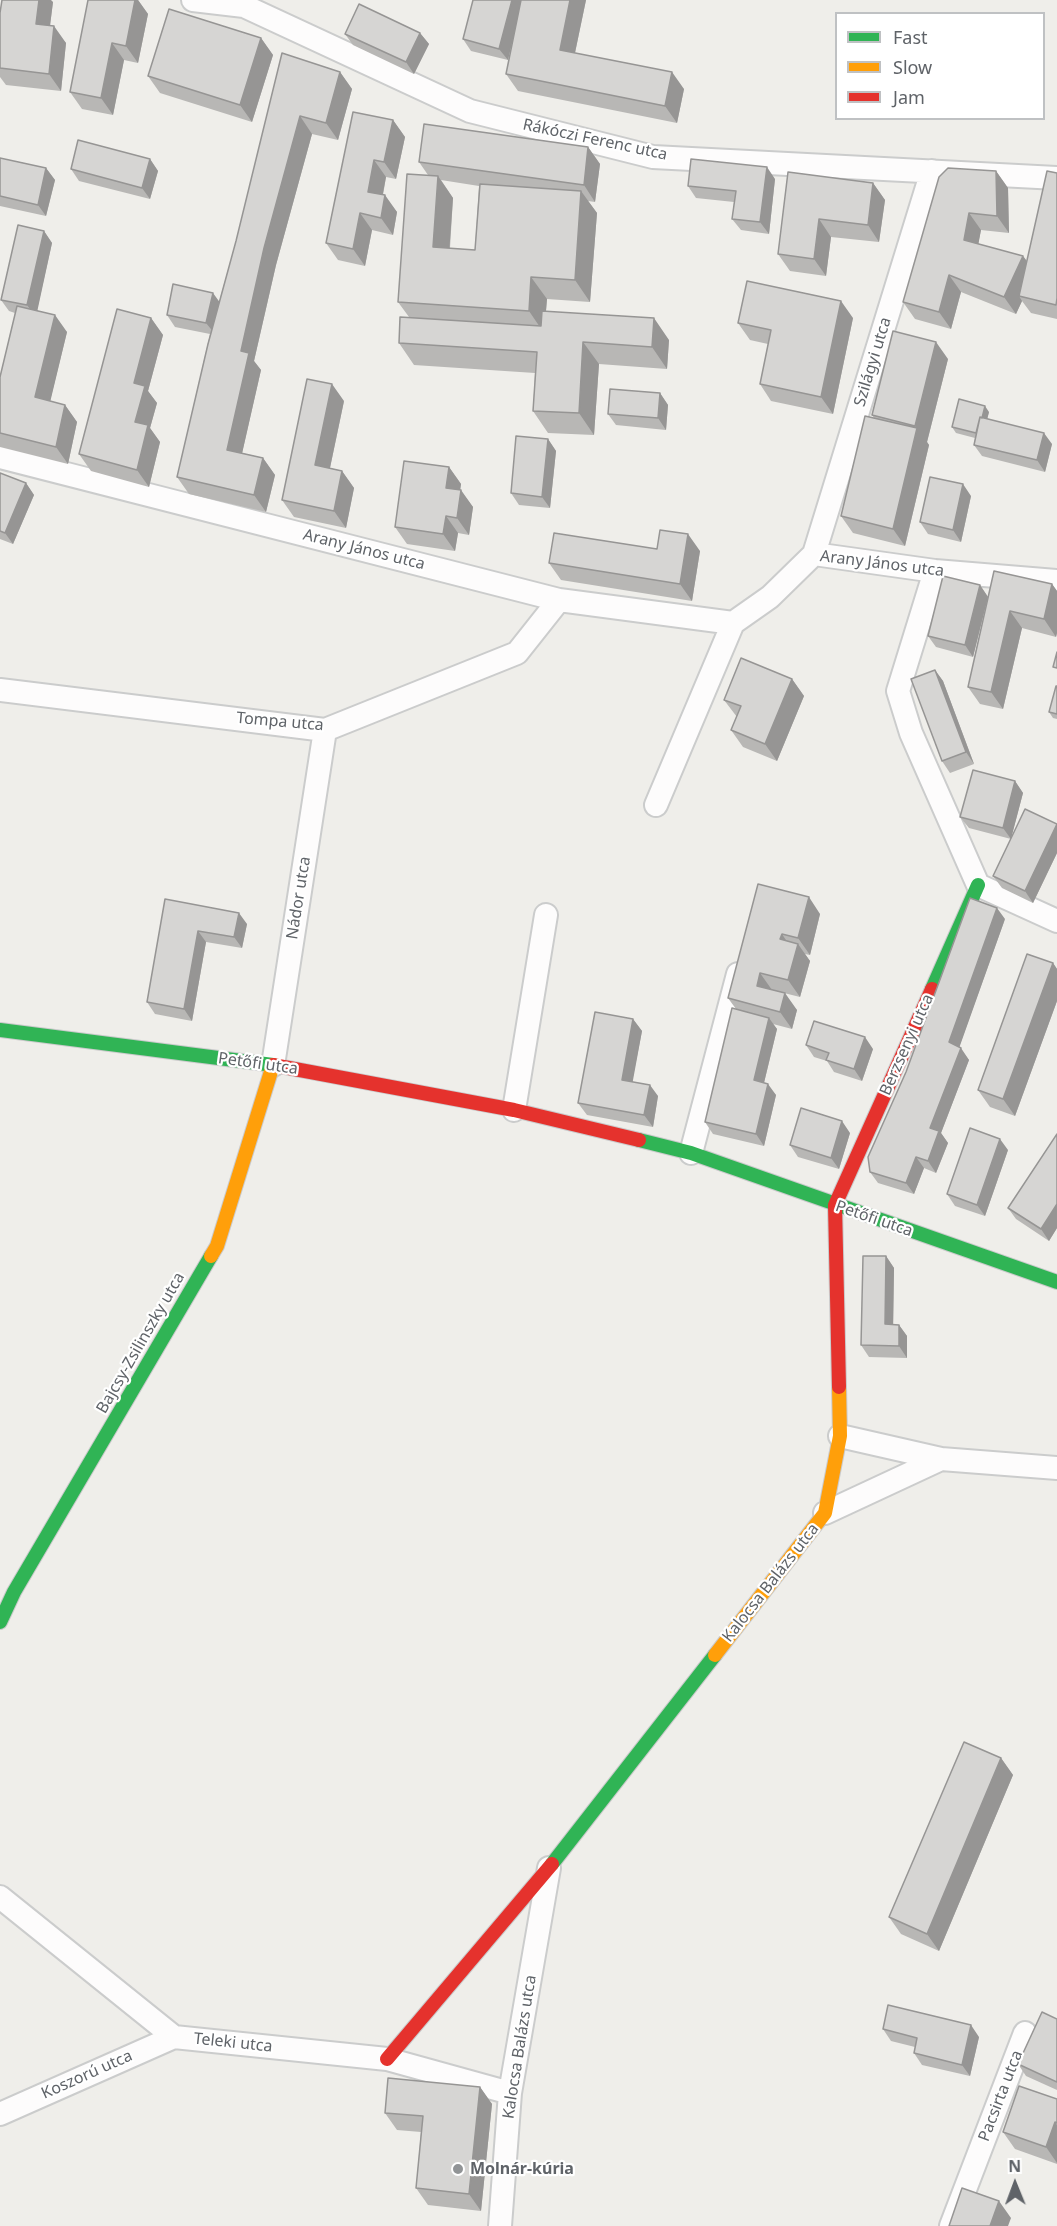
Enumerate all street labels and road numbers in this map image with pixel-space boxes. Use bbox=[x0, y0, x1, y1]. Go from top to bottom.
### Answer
street label: Rákóczi Ferenc utca bbox=[521, 115, 669, 165]
street label: Szilágyi utca bbox=[850, 315, 896, 409]
street label: Arany János utca bbox=[301, 526, 427, 574]
street label: Arany János utca bbox=[819, 547, 945, 581]
street label: Tompa utca bbox=[235, 709, 325, 735]
street label: Nádor utca bbox=[283, 855, 315, 941]
street label: Berzsenyi utca bbox=[876, 991, 938, 1099]
street label: Petőfi utca bbox=[217, 1049, 299, 1079]
street label: Petőfi utca bbox=[833, 1197, 915, 1241]
street label: Bajcsy-Zsilinszky utca bbox=[93, 1269, 189, 1417]
street label: Kalocsa Balázs utca bbox=[719, 1520, 823, 1646]
street label: Kalocsa Balázs utca bbox=[499, 1974, 541, 2120]
street label: Teleki utca bbox=[193, 2029, 273, 2057]
street label: Koszorú utca bbox=[39, 2046, 135, 2104]
street label: Pacsirta utca bbox=[975, 2048, 1027, 2144]

